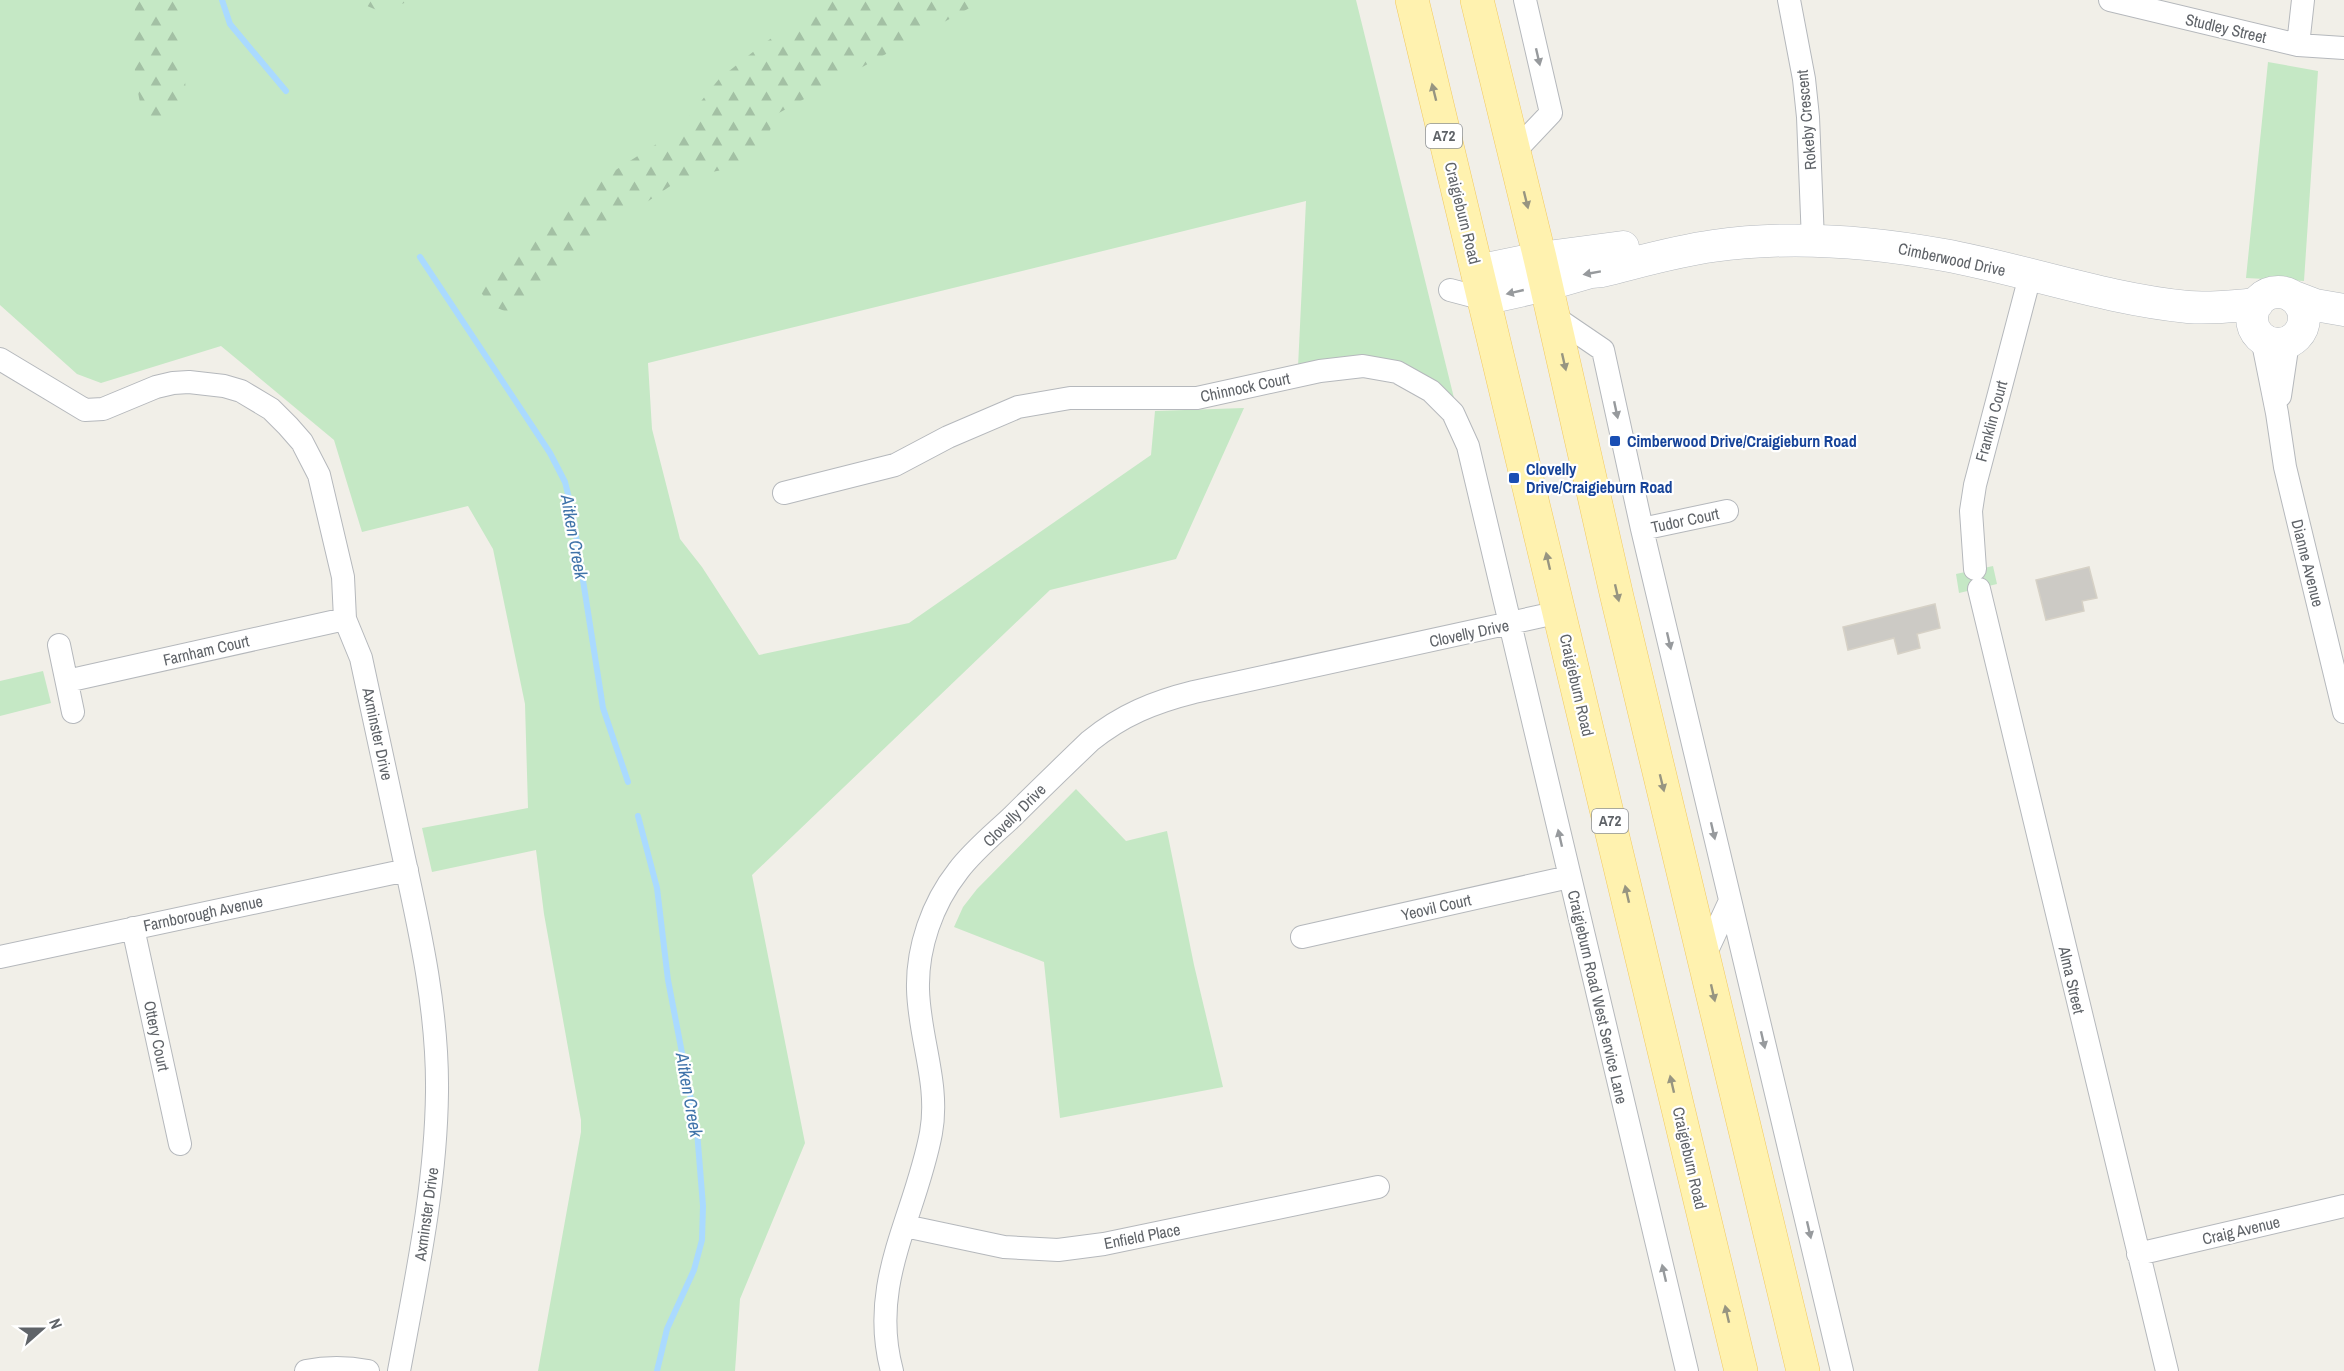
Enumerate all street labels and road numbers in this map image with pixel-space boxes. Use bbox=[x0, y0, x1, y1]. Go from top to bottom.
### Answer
street label: Studley Street bbox=[2183, 8, 2269, 48]
street label: Rokeby Crescent bbox=[1791, 69, 1821, 171]
road number: A72 bbox=[1426, 124, 1462, 148]
street label: Craigieburn Road bbox=[1440, 160, 1486, 266]
street label: Cimberwood Drive bbox=[1896, 237, 2008, 281]
street label: Chinnock Court bbox=[1198, 367, 1292, 407]
street label: Franklin Court bbox=[1970, 378, 2012, 464]
street label: Tudor Court bbox=[1649, 502, 1721, 538]
street label: Dianne Avenue bbox=[2286, 517, 2330, 609]
street label: Clovelly Drive bbox=[1427, 614, 1511, 652]
street label: Farnham Court bbox=[161, 629, 251, 671]
street label: Craigieburn Road bbox=[1555, 632, 1599, 738]
street label: Axminster Drive bbox=[357, 685, 399, 782]
street label: Clovelly Drive bbox=[978, 779, 1050, 851]
road number: A72 bbox=[1592, 809, 1628, 833]
street label: Yeovil Court bbox=[1399, 888, 1473, 926]
street label: Craigieburn Road West Service Lane bbox=[1563, 888, 1633, 1106]
street label: Farnborough Avenue bbox=[141, 890, 265, 936]
street label: Alma Street bbox=[2053, 943, 2091, 1016]
street label: Ottery Court bbox=[139, 999, 175, 1074]
street label: Craigieburn Road bbox=[1668, 1105, 1712, 1211]
street label: Axminster Drive bbox=[408, 1166, 443, 1263]
street label: Craig Avenue bbox=[2200, 1210, 2282, 1250]
street label: Enfield Place bbox=[1102, 1218, 1182, 1254]

